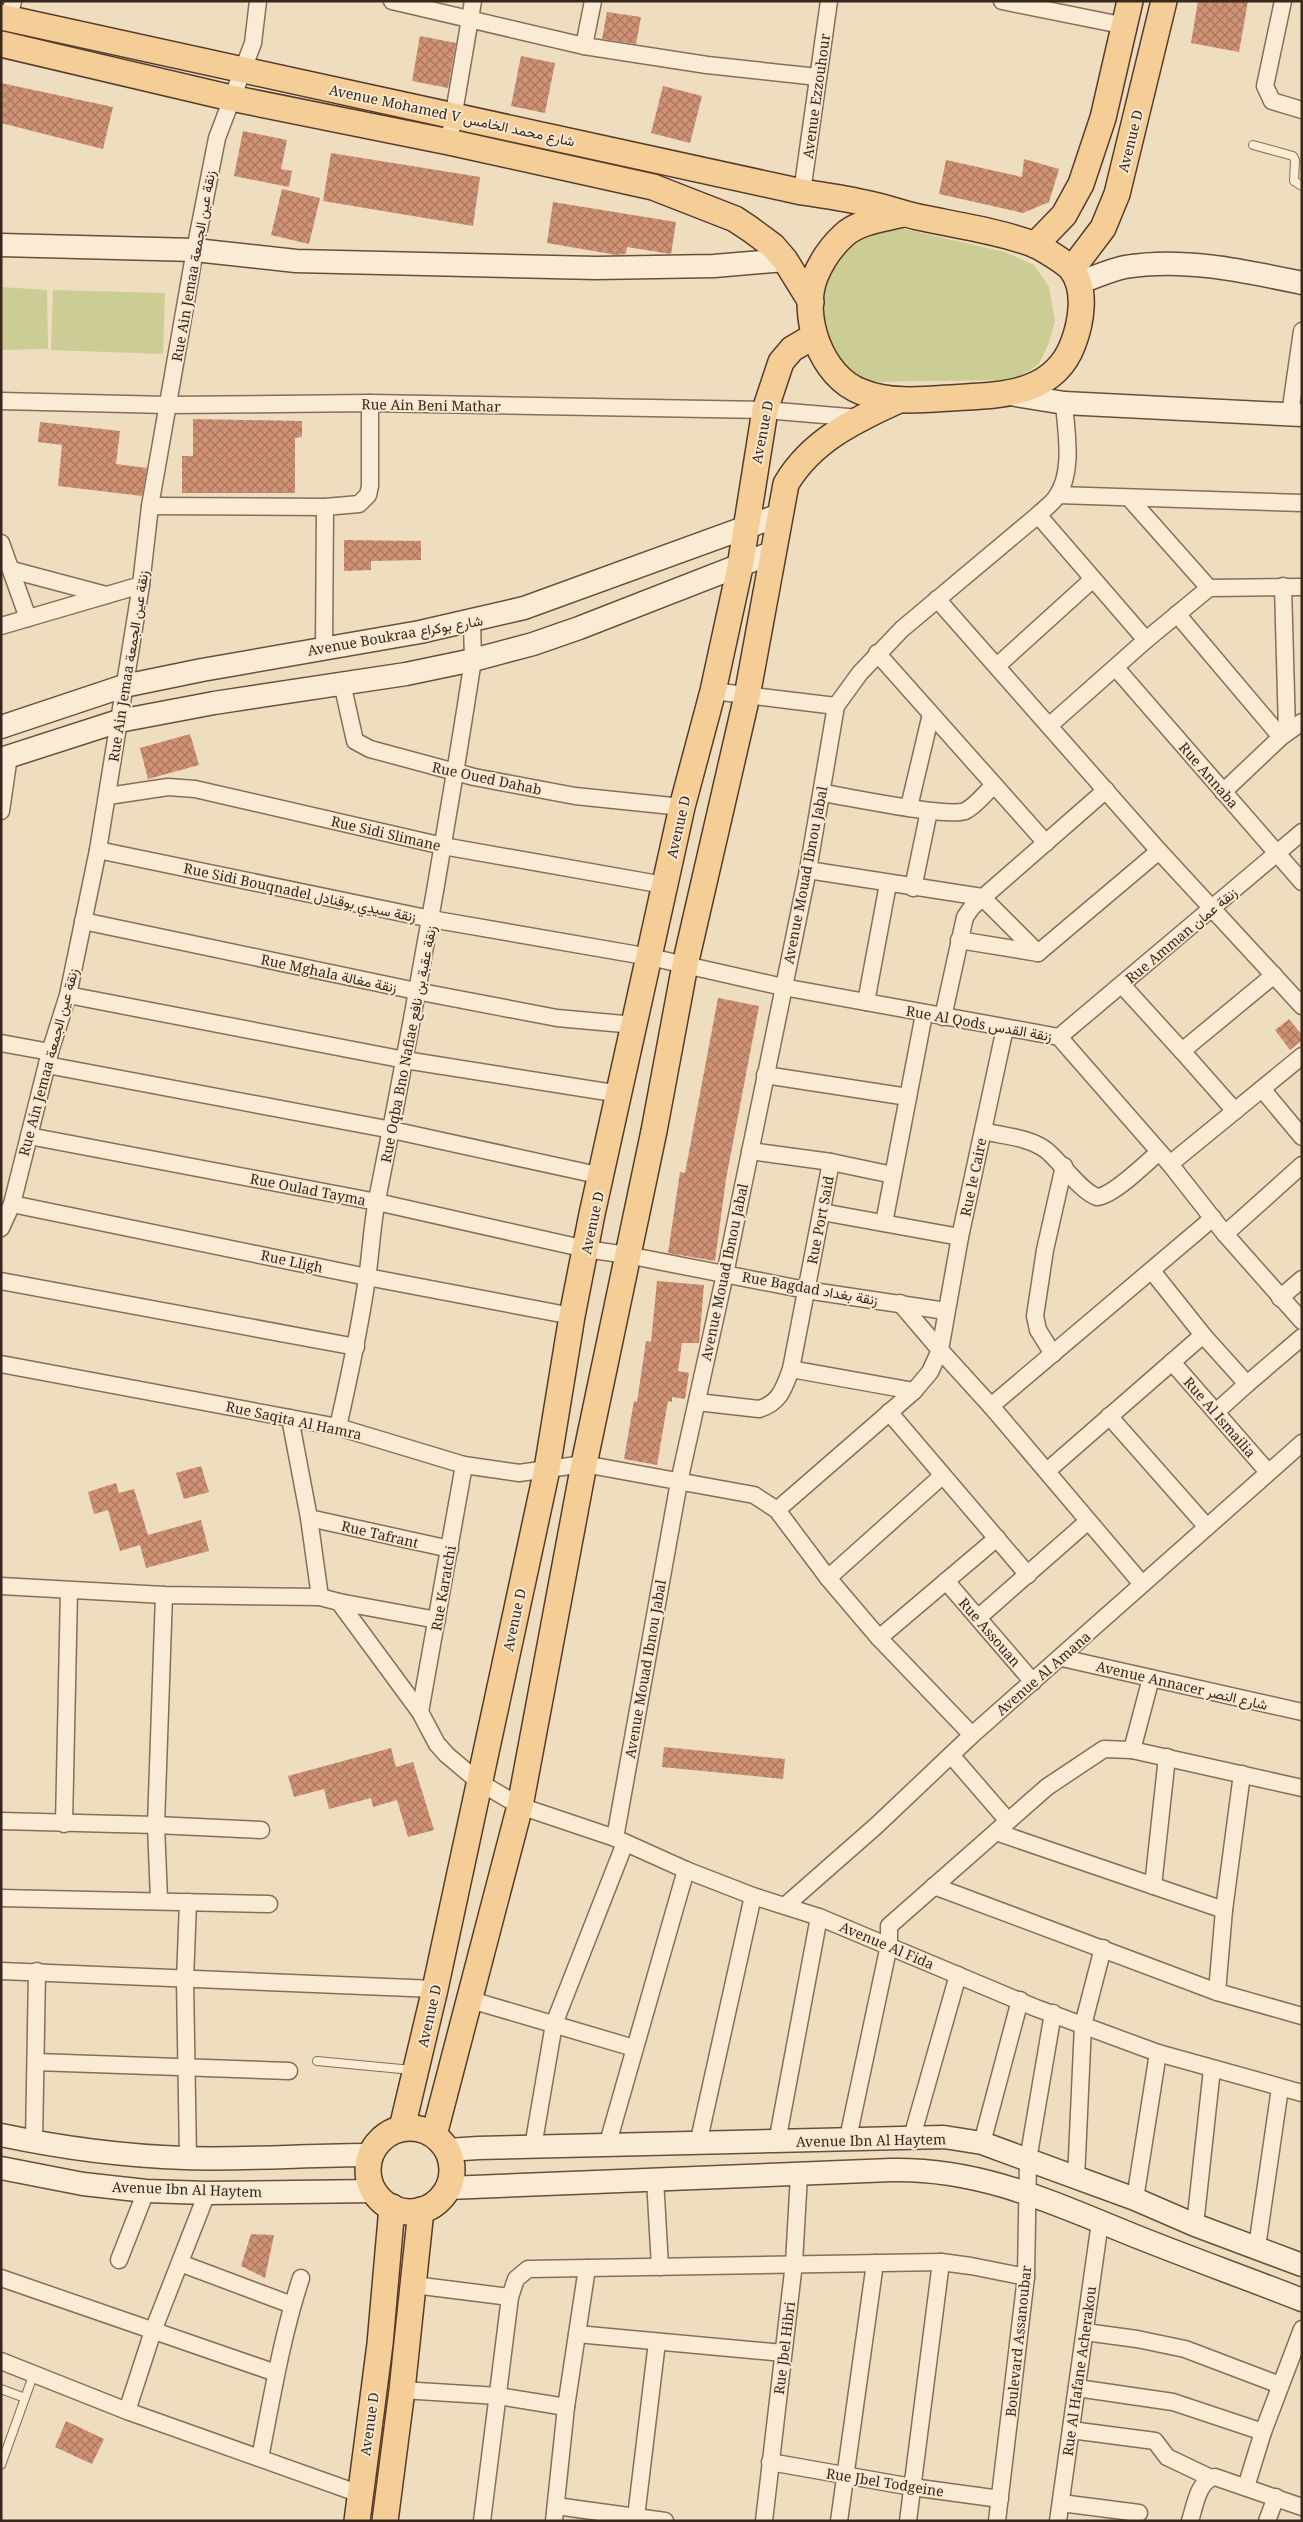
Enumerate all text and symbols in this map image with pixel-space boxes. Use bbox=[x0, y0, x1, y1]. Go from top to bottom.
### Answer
street label: Avenue Ezzouhour bbox=[798, 32, 834, 160]
street label: Avenue Mohamed V شارع محمد الخامس bbox=[327, 80, 577, 152]
street label: Avenue D bbox=[1113, 108, 1147, 174]
street label: Rue Ain Jemaa زنقة عين الجمعة bbox=[167, 169, 219, 363]
street label: Rue Ain Beni Mathar bbox=[361, 394, 501, 416]
street label: Avenue D bbox=[747, 399, 777, 465]
street label: Rue Ain Jemaa زنقة عين الجمعة bbox=[103, 569, 153, 763]
street label: Avenue Boukraa شارع بوكراع bbox=[306, 610, 485, 662]
street label: Rue Annaba bbox=[1175, 738, 1243, 812]
street label: Rue Oued Dahab bbox=[430, 757, 544, 799]
street label: Avenue Mouad Ibnou Jabal bbox=[778, 784, 832, 966]
street label: Avenue D bbox=[662, 794, 694, 860]
street label: Rue Sidi Slimane bbox=[329, 811, 443, 855]
street label: Rue Sidi Bouqnadel زنقة سيدي بوقنادل bbox=[181, 858, 418, 929]
street label: Rue Amman زنقة عمان bbox=[1121, 883, 1241, 987]
street label: Rue Oqba Bno Nafiae زنقة عقبة بن نافع bbox=[376, 924, 442, 1165]
street label: Rue Mghala زنقة مغالة bbox=[259, 949, 399, 997]
street label: Rue Ain Jemaa زنقة عين الجمعة bbox=[14, 966, 82, 1158]
street label: Rue Al Qods زنقة القدس bbox=[904, 1001, 1054, 1045]
street label: Rue le Caire bbox=[955, 1136, 991, 1218]
street label: Rue Oulad Tayma bbox=[248, 1168, 368, 1210]
street label: Rue Port Said bbox=[802, 1174, 838, 1266]
street label: Avenue Mouad Ibnou Jabal bbox=[696, 1181, 752, 1362]
street label: Avenue D bbox=[576, 1190, 608, 1256]
street label: Rue Lligh bbox=[259, 1245, 325, 1277]
street label: Rue Bagdad زنقة بغداد bbox=[741, 1267, 880, 1309]
street label: Rue Al Ismailia bbox=[1180, 1373, 1260, 1461]
street label: Rue Saqita Al Hamra bbox=[224, 1396, 364, 1444]
street label: Rue Tafrant bbox=[340, 1516, 420, 1552]
street label: Rue Karatchi bbox=[426, 1543, 460, 1632]
street label: Avenue Mouad Ibnou Jabal bbox=[620, 1578, 670, 1760]
street label: Avenue D bbox=[498, 1587, 530, 1653]
street label: Rue Assouan bbox=[955, 1593, 1025, 1671]
street label: Avenue Al Amana bbox=[992, 1627, 1094, 1719]
street label: Avenue Annacer شارع النصر bbox=[1094, 1656, 1270, 1716]
street label: Avenue Al Fida bbox=[837, 1917, 937, 1973]
street label: Avenue D bbox=[413, 1983, 445, 2049]
street label: Avenue Ibn Al Haytem bbox=[796, 2129, 946, 2151]
street label: Avenue Ibn Al Haytem bbox=[112, 2177, 262, 2201]
street label: Boulevard Assanoubar bbox=[1001, 2264, 1035, 2418]
street label: Rue Al Hafane Acherakou bbox=[1058, 2285, 1100, 2457]
street label: Rue Jbel Hibri bbox=[769, 2300, 799, 2396]
street label: Avenue D bbox=[355, 2391, 383, 2457]
street label: Rue Jbel Todgeine bbox=[825, 2463, 945, 2501]

